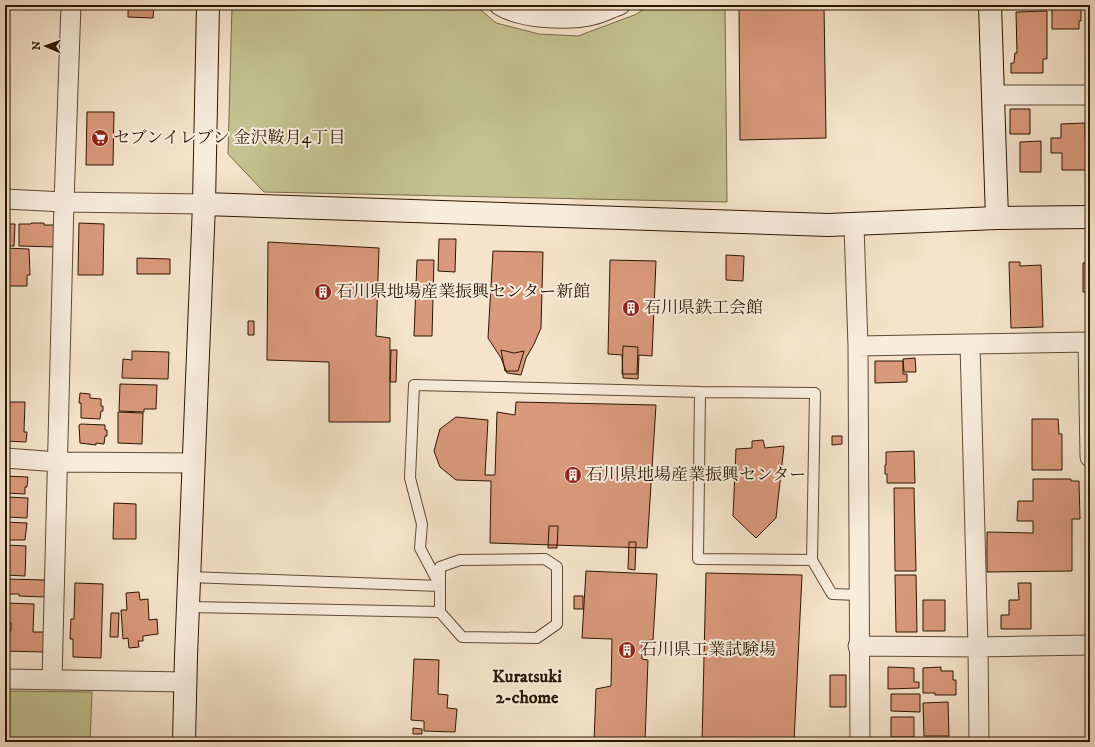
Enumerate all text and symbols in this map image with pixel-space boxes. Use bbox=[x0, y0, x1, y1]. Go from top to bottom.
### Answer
north arrow bbox=[26, 26, 66, 66]
text: N bbox=[30, 41, 44, 50]
place label: セブンイレブン 金沢鞍月4丁目 bbox=[113, 127, 345, 149]
supermarket icon: セブンイレブン 金沢鞍月4丁目 bbox=[90, 128, 110, 148]
place label: 石川県地場産業振興センター新館 bbox=[336, 281, 590, 303]
building icon: 石川県地場産業振興センター新館 bbox=[313, 282, 333, 302]
place label: 石川県鉄工会館 bbox=[644, 297, 763, 319]
building icon: 石川県鉄工会館 bbox=[621, 298, 641, 318]
place label: 石川県地場産業振興センター bbox=[586, 464, 806, 486]
building icon: 石川県地場産業振興センター bbox=[563, 465, 583, 485]
place label: 石川県工業試験場 bbox=[640, 639, 776, 661]
building icon: 石川県工業試験場 bbox=[617, 640, 637, 660]
district label: Kuratsuki 2-chome bbox=[492, 666, 562, 709]

